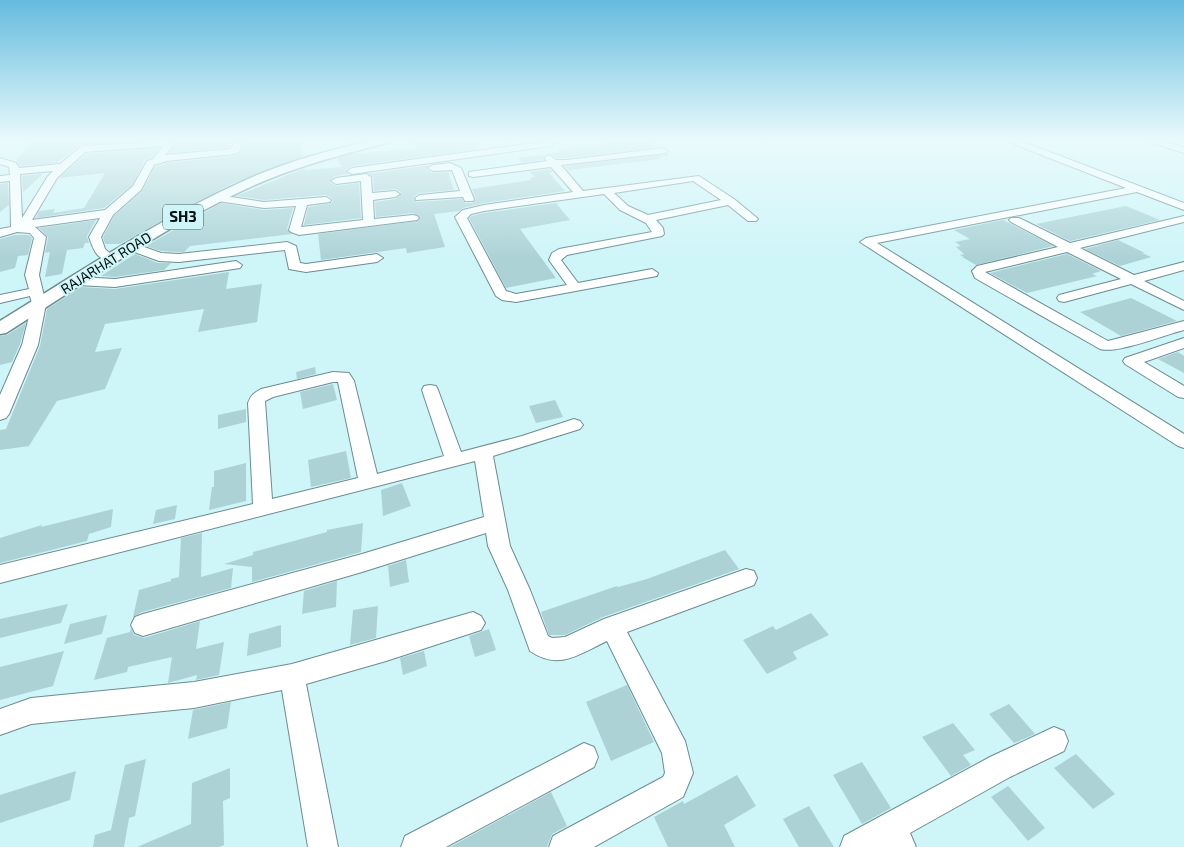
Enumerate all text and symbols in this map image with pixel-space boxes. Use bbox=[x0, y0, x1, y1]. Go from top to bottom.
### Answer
road number: SH3 bbox=[163, 204, 203, 230]
street label: RAJARHAT ROAD bbox=[57, 228, 154, 297]

